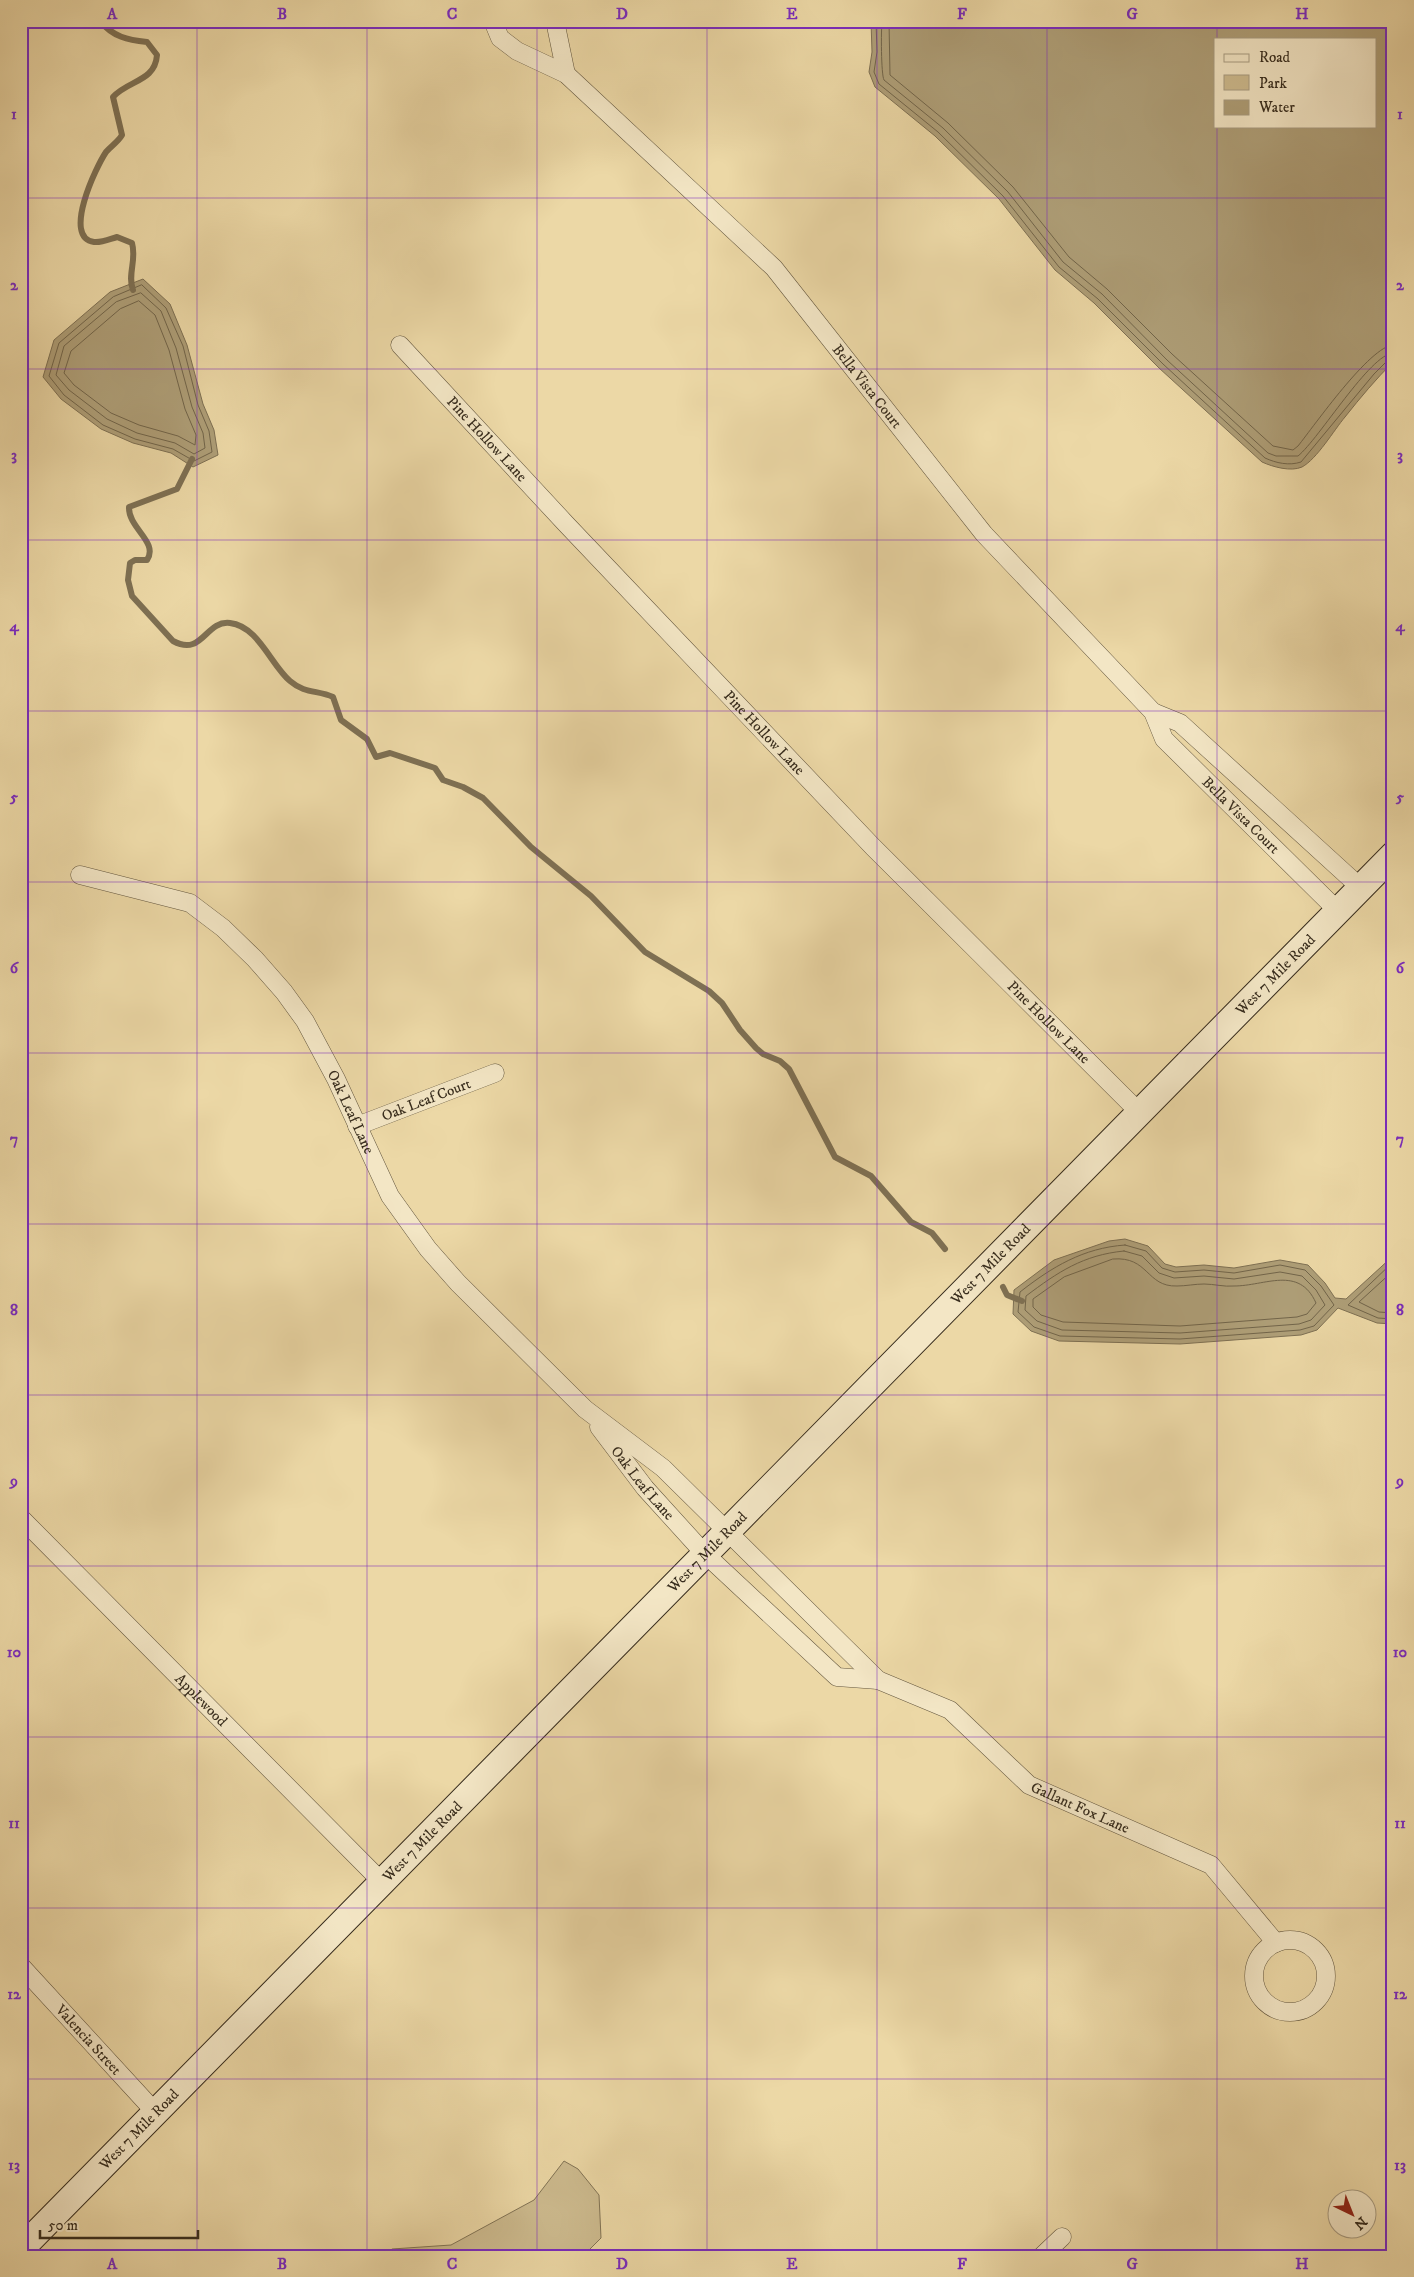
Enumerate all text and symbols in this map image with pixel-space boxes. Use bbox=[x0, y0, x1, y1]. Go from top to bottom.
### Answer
text: A bbox=[106, 4, 118, 24]
text: B bbox=[277, 4, 287, 24]
text: C bbox=[447, 4, 457, 24]
text: D bbox=[616, 4, 628, 24]
text: E bbox=[786, 4, 798, 24]
text: F bbox=[957, 4, 967, 24]
text: G bbox=[1126, 4, 1138, 24]
text: H bbox=[1295, 4, 1309, 24]
legend bbox=[1214, 38, 1376, 128]
text: Road bbox=[1259, 48, 1291, 67]
text: Park bbox=[1259, 74, 1288, 93]
text: Water bbox=[1258, 98, 1295, 117]
text: 1 bbox=[11, 104, 17, 124]
text: 1 bbox=[1397, 104, 1403, 124]
text: 2 bbox=[10, 275, 19, 295]
text: 2 bbox=[1396, 275, 1405, 295]
street label: Bella Vista Court bbox=[828, 341, 906, 433]
street label: Pine Hollow Lane bbox=[442, 393, 531, 486]
text: 3 bbox=[11, 445, 17, 465]
text: 3 bbox=[1397, 445, 1403, 465]
text: 4 bbox=[8, 616, 19, 636]
text: 4 bbox=[1394, 616, 1405, 636]
street label: Pine Hollow Lane bbox=[719, 687, 809, 779]
street label: Bella Vista Court bbox=[1198, 773, 1284, 858]
text: 5 bbox=[9, 787, 18, 807]
text: 5 bbox=[1395, 787, 1404, 807]
street label: West 7 Mile Road bbox=[1231, 930, 1320, 1020]
text: 6 bbox=[10, 958, 20, 978]
text: 6 bbox=[1396, 958, 1406, 978]
street label: Pine Hollow Lane bbox=[1003, 977, 1094, 1068]
street label: Oak Leaf Lane bbox=[323, 1067, 378, 1157]
street label: Oak Leaf Court bbox=[379, 1074, 474, 1126]
text: 7 bbox=[10, 1129, 18, 1149]
text: 7 bbox=[1396, 1129, 1404, 1149]
street label: West 7 Mile Road bbox=[946, 1220, 1035, 1310]
text: 8 bbox=[10, 1300, 18, 1320]
text: 8 bbox=[1396, 1300, 1404, 1320]
street label: Oak Leaf Lane bbox=[607, 1442, 678, 1524]
text: 9 bbox=[9, 1471, 18, 1491]
text: 9 bbox=[1395, 1471, 1404, 1491]
street label: West 7 Mile Road bbox=[663, 1508, 752, 1597]
text: 10 bbox=[7, 1642, 22, 1662]
text: 10 bbox=[1393, 1642, 1408, 1662]
street label: Applewood bbox=[171, 1670, 232, 1731]
street label: Gallant Fox Lane bbox=[1028, 1778, 1132, 1838]
street label: West 7 Mile Road bbox=[378, 1797, 467, 1887]
text: 11 bbox=[8, 1813, 20, 1833]
text: 11 bbox=[1394, 1813, 1406, 1833]
text: 12 bbox=[7, 1984, 22, 2004]
text: 12 bbox=[1393, 1984, 1408, 2004]
street label: Valencia Street bbox=[51, 2000, 125, 2079]
street label: West 7 Mile Road bbox=[95, 2085, 183, 2175]
text: 13 bbox=[8, 2155, 20, 2175]
text: 13 bbox=[1394, 2155, 1406, 2175]
north arrow bbox=[1326, 2190, 1376, 2240]
scale bar bbox=[40, 2207, 198, 2239]
text: N bbox=[1349, 2212, 1371, 2234]
text: 50 m bbox=[48, 2216, 78, 2235]
text: A bbox=[106, 2254, 118, 2274]
text: B bbox=[277, 2254, 287, 2274]
text: C bbox=[447, 2254, 457, 2274]
text: D bbox=[616, 2254, 628, 2274]
text: E bbox=[786, 2254, 798, 2274]
text: F bbox=[957, 2254, 967, 2274]
text: G bbox=[1126, 2254, 1138, 2274]
text: H bbox=[1295, 2254, 1309, 2274]

